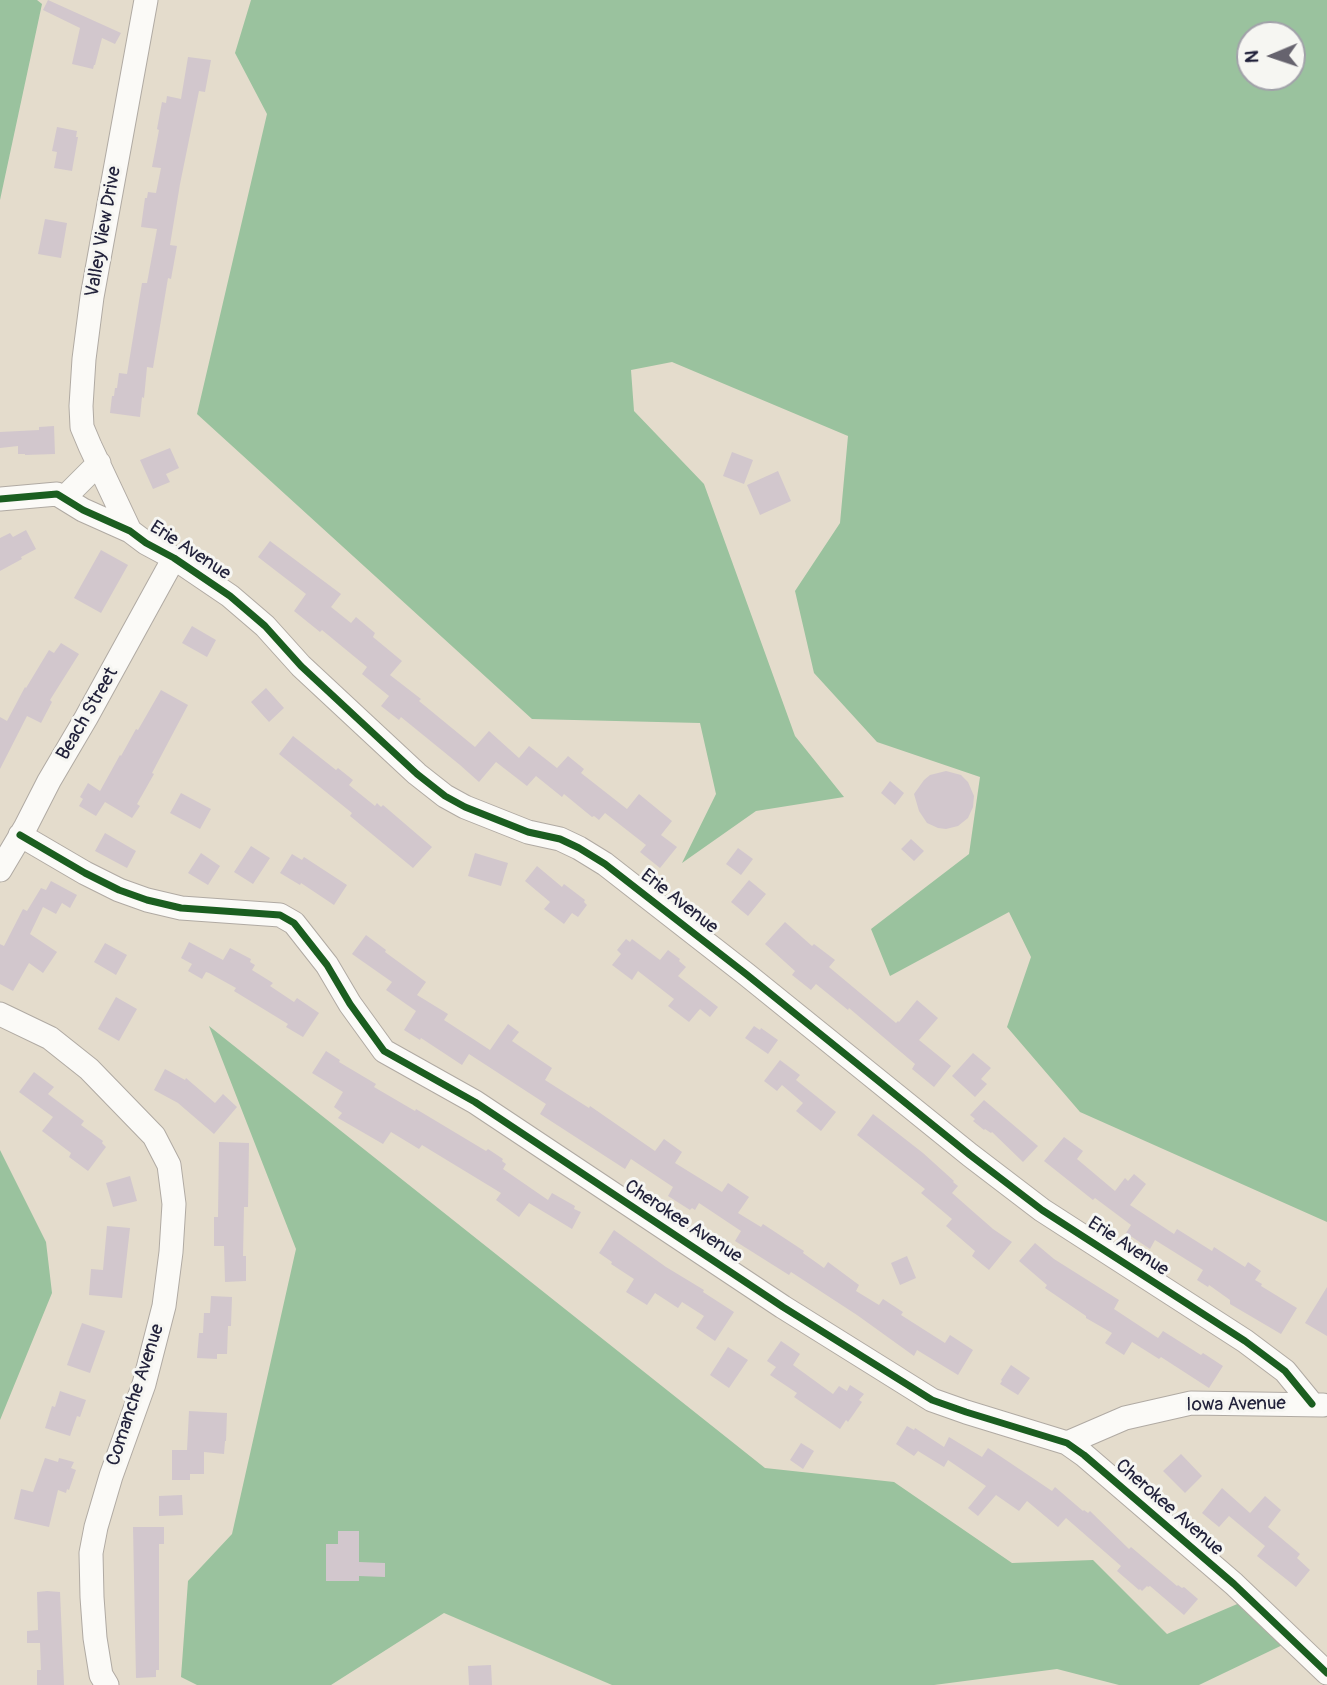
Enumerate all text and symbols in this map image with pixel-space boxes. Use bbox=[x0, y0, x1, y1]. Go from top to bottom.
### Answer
north arrow bbox=[1236, 21, 1306, 91]
text: N bbox=[1240, 50, 1264, 64]
street label: Valley View Drive bbox=[81, 165, 127, 299]
street label: Erie Avenue bbox=[145, 516, 235, 586]
street label: Beach Street bbox=[52, 664, 124, 764]
street label: Erie Avenue bbox=[636, 865, 722, 939]
street label: Cherokee Avenue bbox=[620, 1175, 746, 1269]
street label: Erie Avenue bbox=[1083, 1212, 1173, 1282]
street label: Comanche Avenue bbox=[102, 1321, 170, 1469]
street label: Iowa Avenue bbox=[1186, 1393, 1286, 1417]
street label: Cherokee Avenue bbox=[1110, 1455, 1228, 1561]

